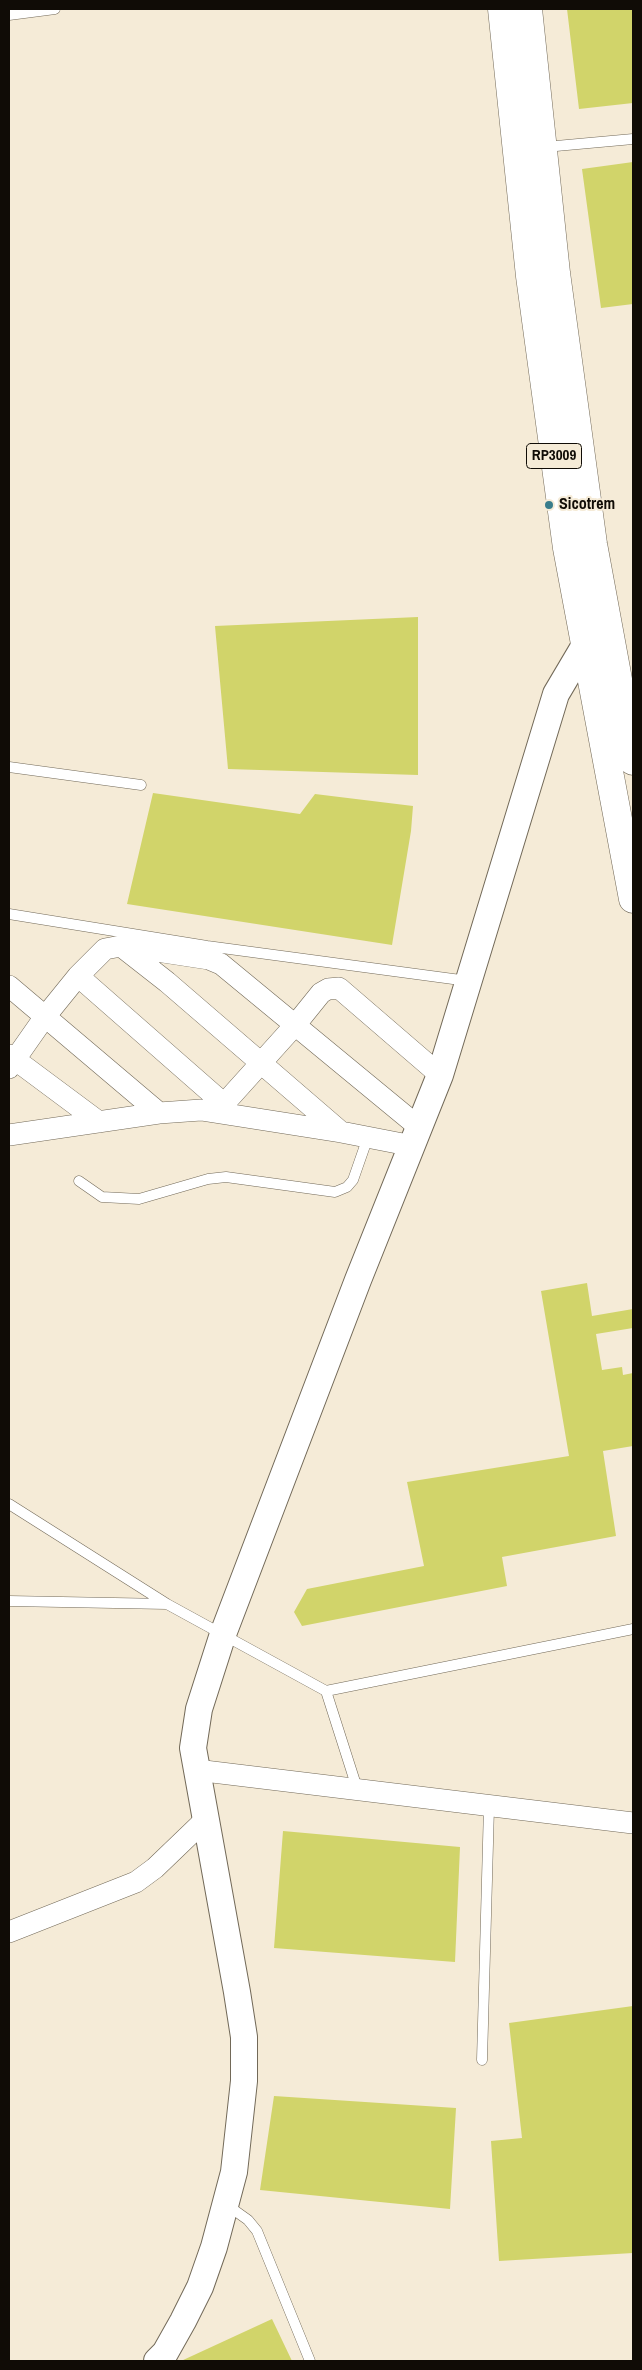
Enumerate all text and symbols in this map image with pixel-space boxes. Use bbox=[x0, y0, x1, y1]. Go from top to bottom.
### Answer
road number: RP3009 bbox=[526, 444, 582, 468]
place label: Sicotrem bbox=[559, 495, 615, 515]
marker: Sicotrem bbox=[543, 499, 555, 511]

